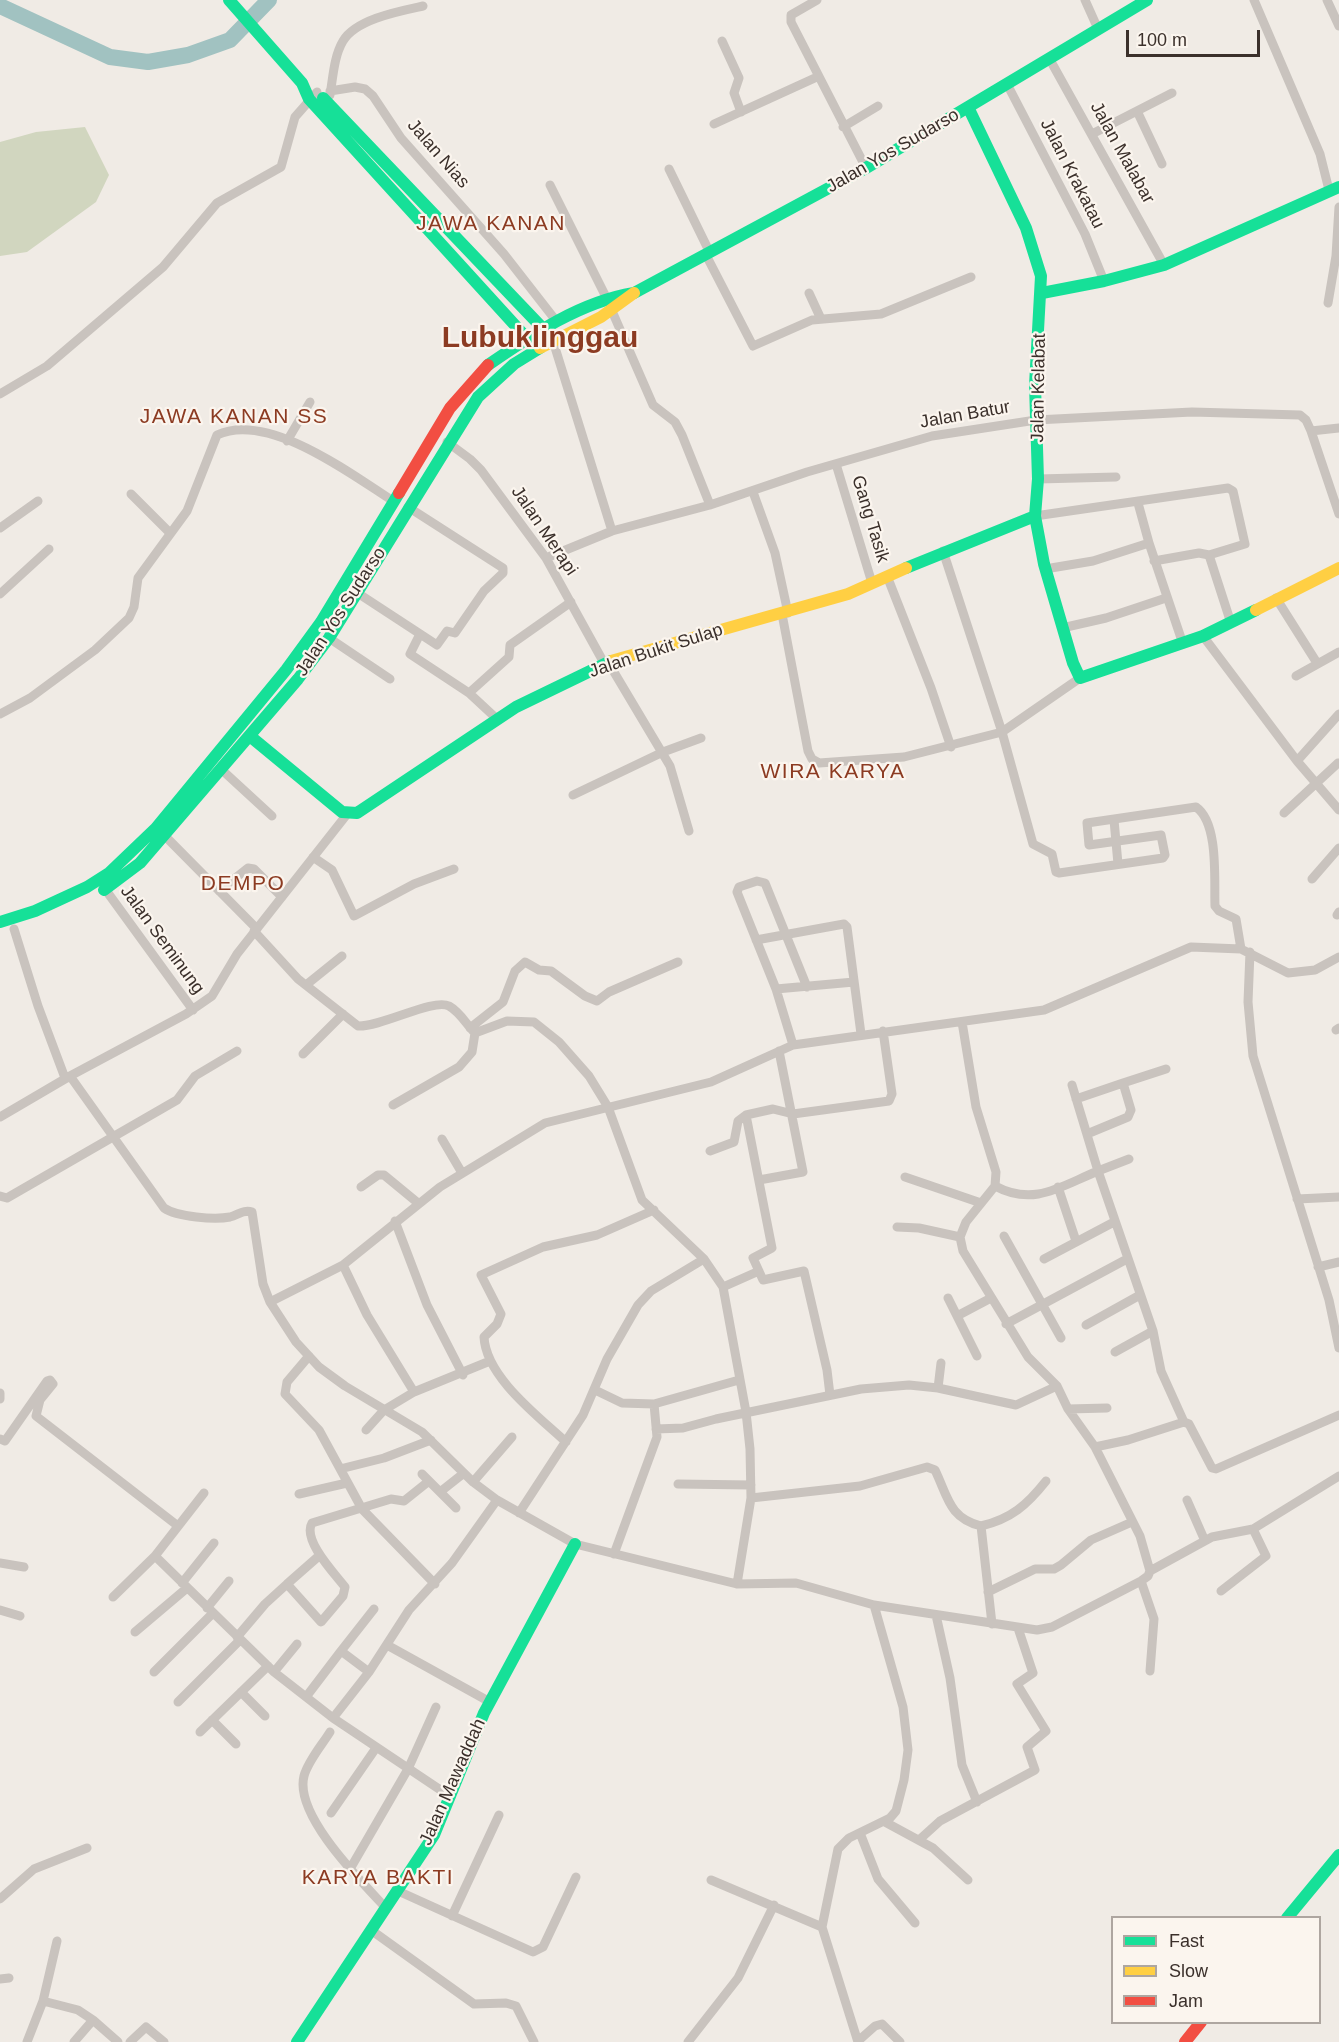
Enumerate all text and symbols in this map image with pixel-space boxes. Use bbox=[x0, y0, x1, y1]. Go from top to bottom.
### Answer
scale bar bbox=[1129, 18, 1262, 56]
text: 100 m bbox=[1137, 30, 1187, 50]
street label: Jalan Malabar bbox=[1085, 98, 1159, 208]
street label: Jalan Yos Sudarso bbox=[823, 104, 963, 198]
street label: Jalan Nias bbox=[402, 115, 474, 193]
street label: Jalan Krakatau bbox=[1035, 116, 1109, 232]
district label: JAWA KANAN bbox=[416, 211, 566, 237]
district label: Lubuklinggau bbox=[442, 321, 638, 357]
street label: Jalan Kelabat bbox=[1027, 333, 1051, 443]
street label: Jalan Batur bbox=[918, 396, 1012, 434]
district label: JAWA KANAN SS bbox=[140, 404, 328, 430]
street label: Gang Tasik bbox=[847, 473, 893, 565]
street label: Jalan Merapi bbox=[506, 482, 582, 580]
street label: Jalan Yos Sudarso bbox=[291, 543, 391, 681]
street label: Jalan Bukit Sulap bbox=[587, 619, 725, 683]
district label: WIRA KARYA bbox=[761, 759, 905, 785]
district label: DEMPO bbox=[201, 871, 285, 897]
street label: Jalan Seminung bbox=[115, 881, 209, 999]
street label: Jalan Mawaddah bbox=[415, 1715, 491, 1849]
district label: KARYA BAKTI bbox=[302, 1865, 454, 1891]
legend bbox=[1111, 1916, 1321, 2024]
text: Fast bbox=[1169, 1931, 1204, 1951]
text: Slow bbox=[1169, 1961, 1208, 1981]
text: Jam bbox=[1169, 1991, 1203, 2011]

